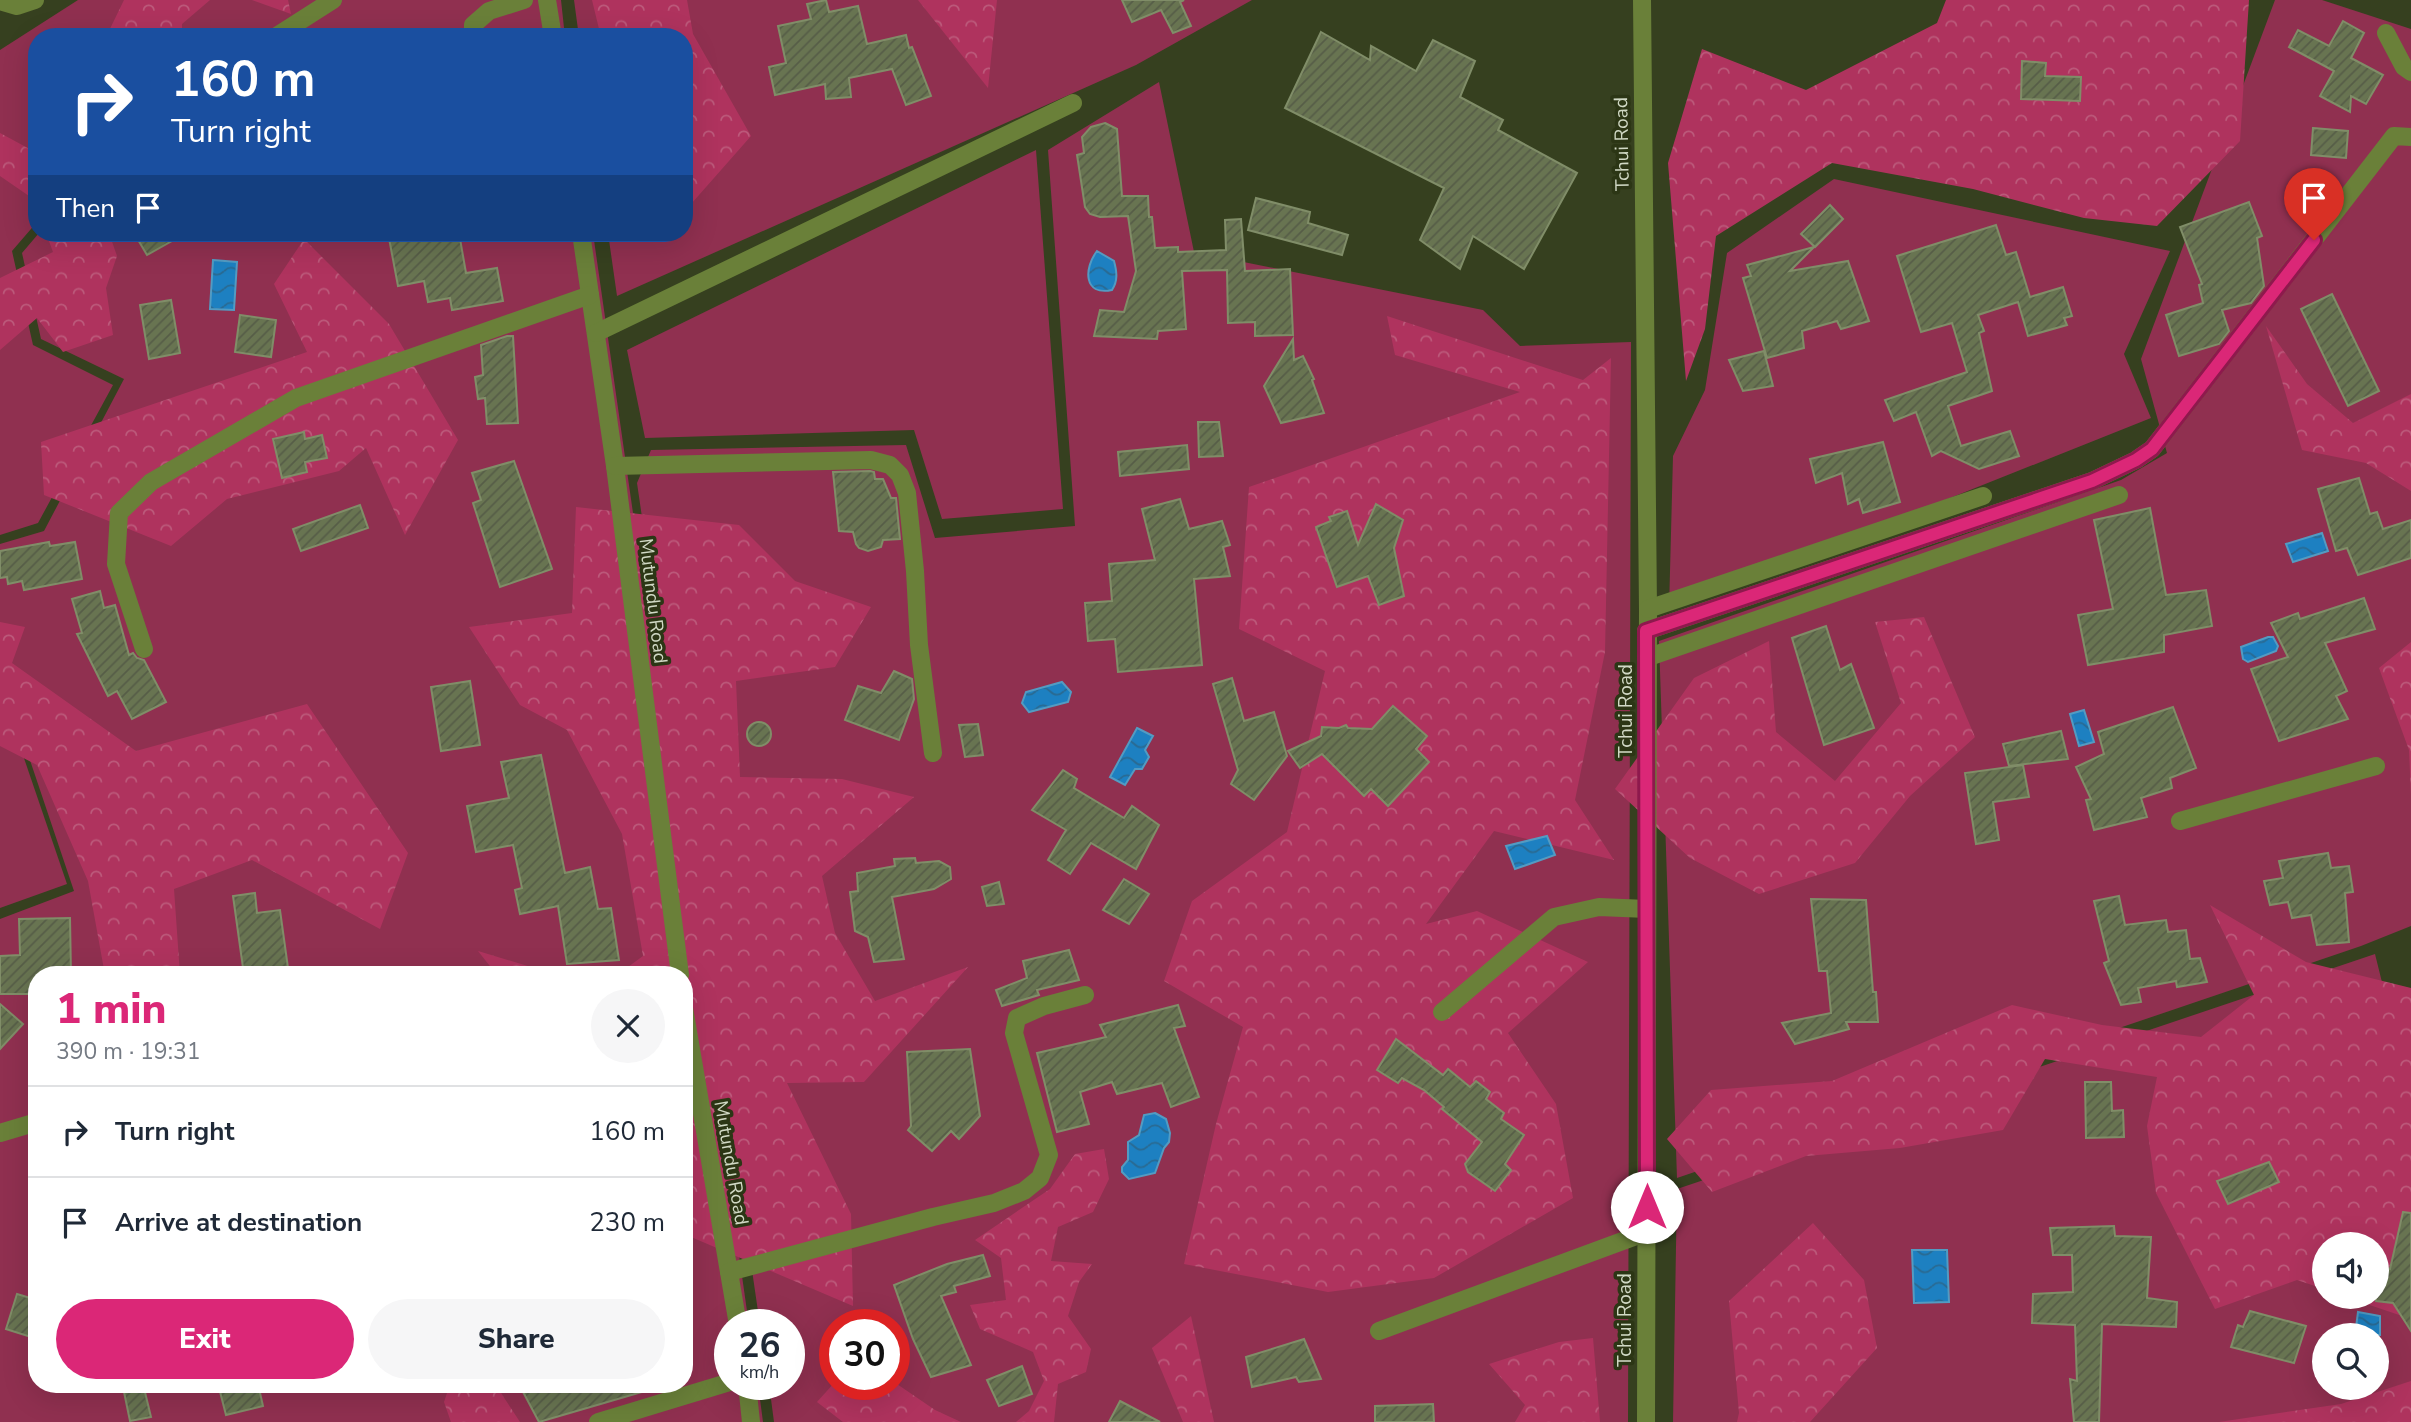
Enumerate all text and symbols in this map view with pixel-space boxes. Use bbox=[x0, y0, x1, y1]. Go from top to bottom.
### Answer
text: 160 m bbox=[171, 46, 315, 113]
icon: right bbox=[56, 56, 147, 147]
street label: Tchui Road bbox=[1608, 97, 1636, 191]
text: Turn right bbox=[171, 110, 311, 153]
pin bbox=[2284, 168, 2344, 240]
icon: arrive bbox=[2295, 179, 2333, 217]
icon: arrive bbox=[129, 189, 167, 227]
text: Then bbox=[56, 191, 115, 226]
street label: Mutundu Road bbox=[632, 537, 674, 665]
street label: Tchui Road bbox=[1613, 664, 1639, 758]
text: 1 min bbox=[56, 981, 166, 1038]
button: close bbox=[591, 989, 665, 1063]
text: 390 m · 19:31 bbox=[56, 1036, 201, 1067]
street label: Mutundu Road bbox=[707, 1099, 755, 1227]
icon: right bbox=[56, 1113, 94, 1151]
text: Turn right bbox=[115, 1114, 234, 1149]
text: 160 m bbox=[589, 1114, 665, 1149]
position arrow bbox=[1610, 1170, 1684, 1244]
icon: arrive bbox=[56, 1204, 94, 1242]
text: Arrive at destination bbox=[115, 1205, 362, 1240]
text: 230 m bbox=[589, 1205, 665, 1240]
map controls bbox=[2312, 1232, 2389, 1400]
button: sound bbox=[2312, 1232, 2389, 1309]
street label: Tchui Road bbox=[1612, 1273, 1638, 1367]
button: Exit bbox=[56, 1299, 354, 1379]
button: Share bbox=[368, 1299, 665, 1379]
speed limit sign: 30 bbox=[819, 1309, 910, 1400]
text: 26 bbox=[738, 1322, 781, 1369]
button: search bbox=[2312, 1323, 2389, 1400]
text: km/h bbox=[740, 1360, 779, 1384]

